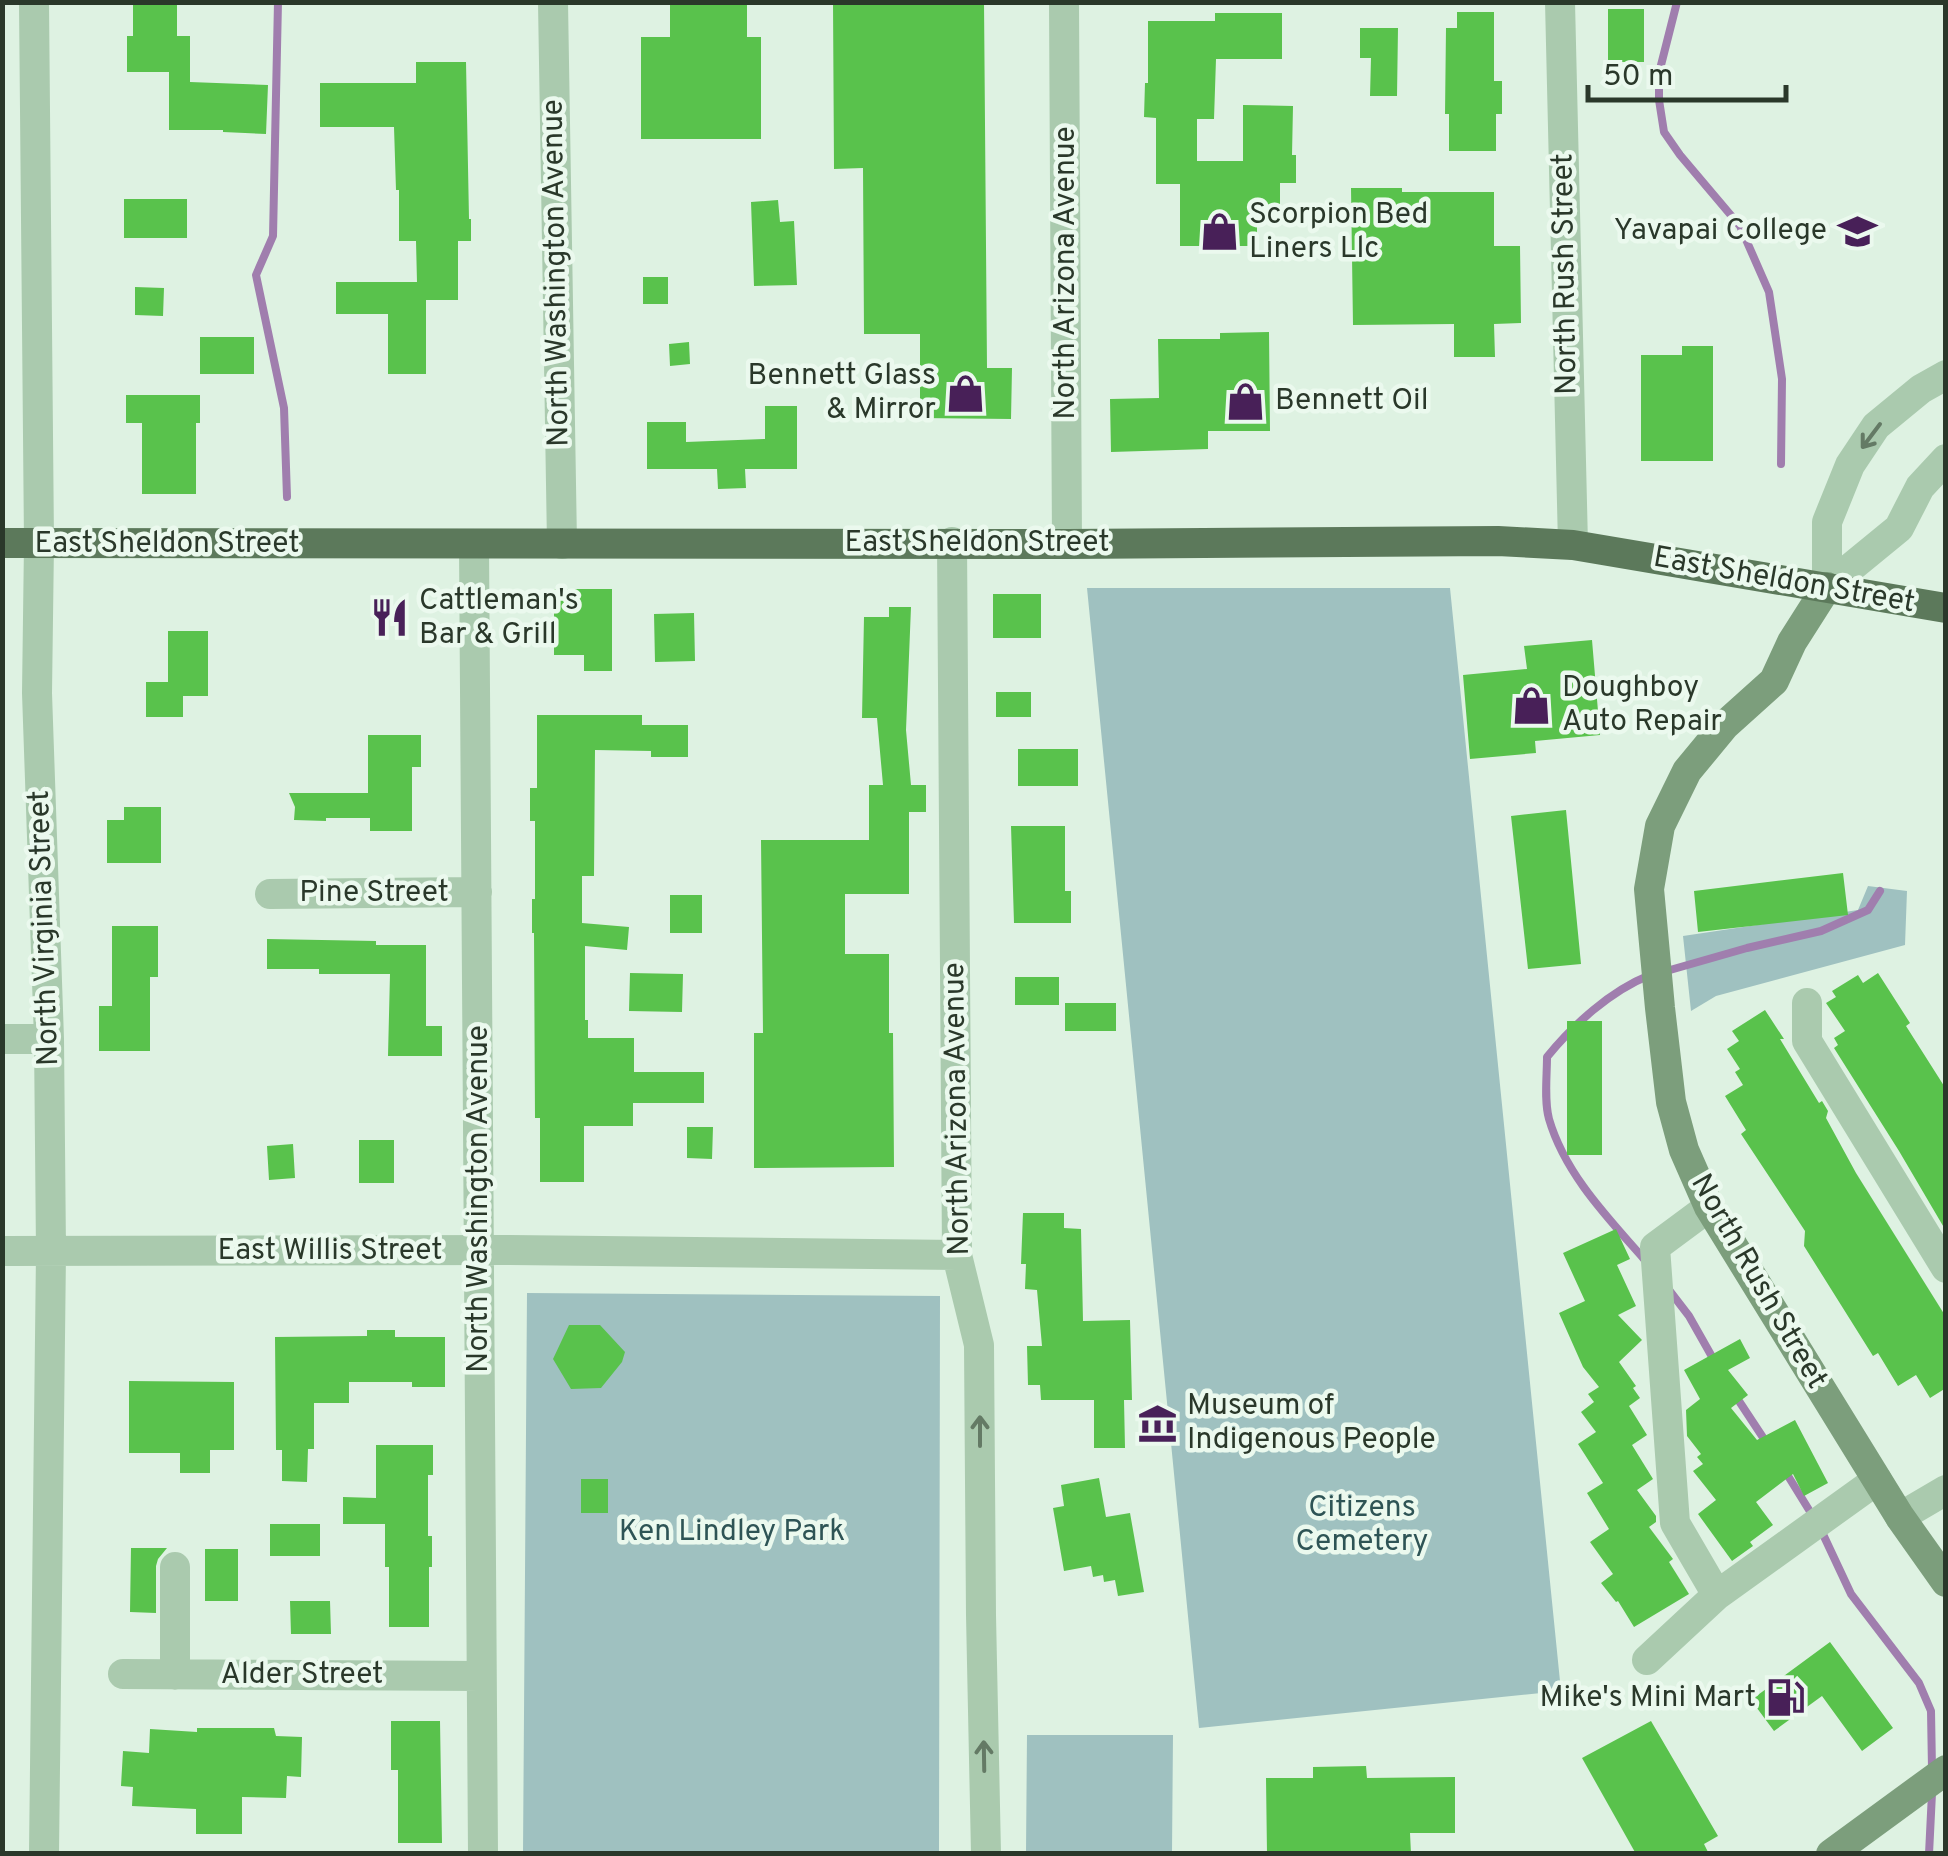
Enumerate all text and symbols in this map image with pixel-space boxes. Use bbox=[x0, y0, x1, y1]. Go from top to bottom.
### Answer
scale bar bbox=[1588, 40, 1786, 102]
text: 50 m bbox=[1603, 59, 1673, 96]
street label: North Washington Avenue bbox=[535, 99, 579, 447]
street label: North Arizona Avenue bbox=[1048, 126, 1085, 420]
street label: North Rush Street bbox=[1545, 153, 1587, 395]
place label: Scorpion Bed Liners Llc bbox=[1249, 197, 1428, 268]
school or university icon: Yavapai College bbox=[1836, 210, 1878, 252]
shop icon: Scorpion Bed Liners Llc bbox=[1198, 211, 1240, 253]
place label: Yavapai College bbox=[1614, 213, 1827, 250]
place label: Bennett Glass & Mirror bbox=[747, 358, 936, 429]
shop icon: Bennett Glass & Mirror bbox=[945, 372, 987, 414]
shop icon: Bennett Oil bbox=[1224, 380, 1266, 422]
place label: Bennett Oil bbox=[1275, 383, 1429, 420]
one-way arrow bbox=[1860, 422, 1881, 449]
street label: East Sheldon Street bbox=[844, 525, 1110, 562]
street label: East Sheldon Street bbox=[34, 526, 300, 563]
street label: East Sheldon Street bbox=[1650, 540, 1918, 622]
place label: Cattleman's Bar & Grill bbox=[419, 583, 579, 654]
restaurant icon: Cattleman's Bar & Grill bbox=[368, 597, 410, 639]
place label: Doughboy Auto Repair bbox=[1562, 670, 1722, 741]
shop icon: Doughboy Auto Repair bbox=[1511, 684, 1553, 726]
street label: North Virginia Street bbox=[22, 789, 68, 1067]
street label: Pine Street bbox=[299, 875, 449, 912]
street label: North Arizona Avenue bbox=[937, 962, 979, 1256]
street label: North Washington Avenue bbox=[461, 1025, 498, 1373]
street label: North Rush Street bbox=[1682, 1168, 1834, 1396]
street label: East Willis Street bbox=[217, 1233, 443, 1270]
place label: Museum of Indigenous People bbox=[1187, 1388, 1436, 1459]
museum icon: Museum of Indigenous People bbox=[1136, 1402, 1178, 1444]
one-way arrow bbox=[970, 1416, 990, 1448]
park label: Citizens Cemetery bbox=[1296, 1490, 1429, 1561]
park label: Ken Lindley Park bbox=[619, 1514, 845, 1551]
street label: Alder Street bbox=[221, 1657, 383, 1694]
fuel station icon: Mike's Mini Mart bbox=[1765, 1677, 1807, 1719]
place label: Mike's Mini Mart bbox=[1539, 1680, 1756, 1717]
one-way arrow bbox=[974, 1741, 993, 1773]

